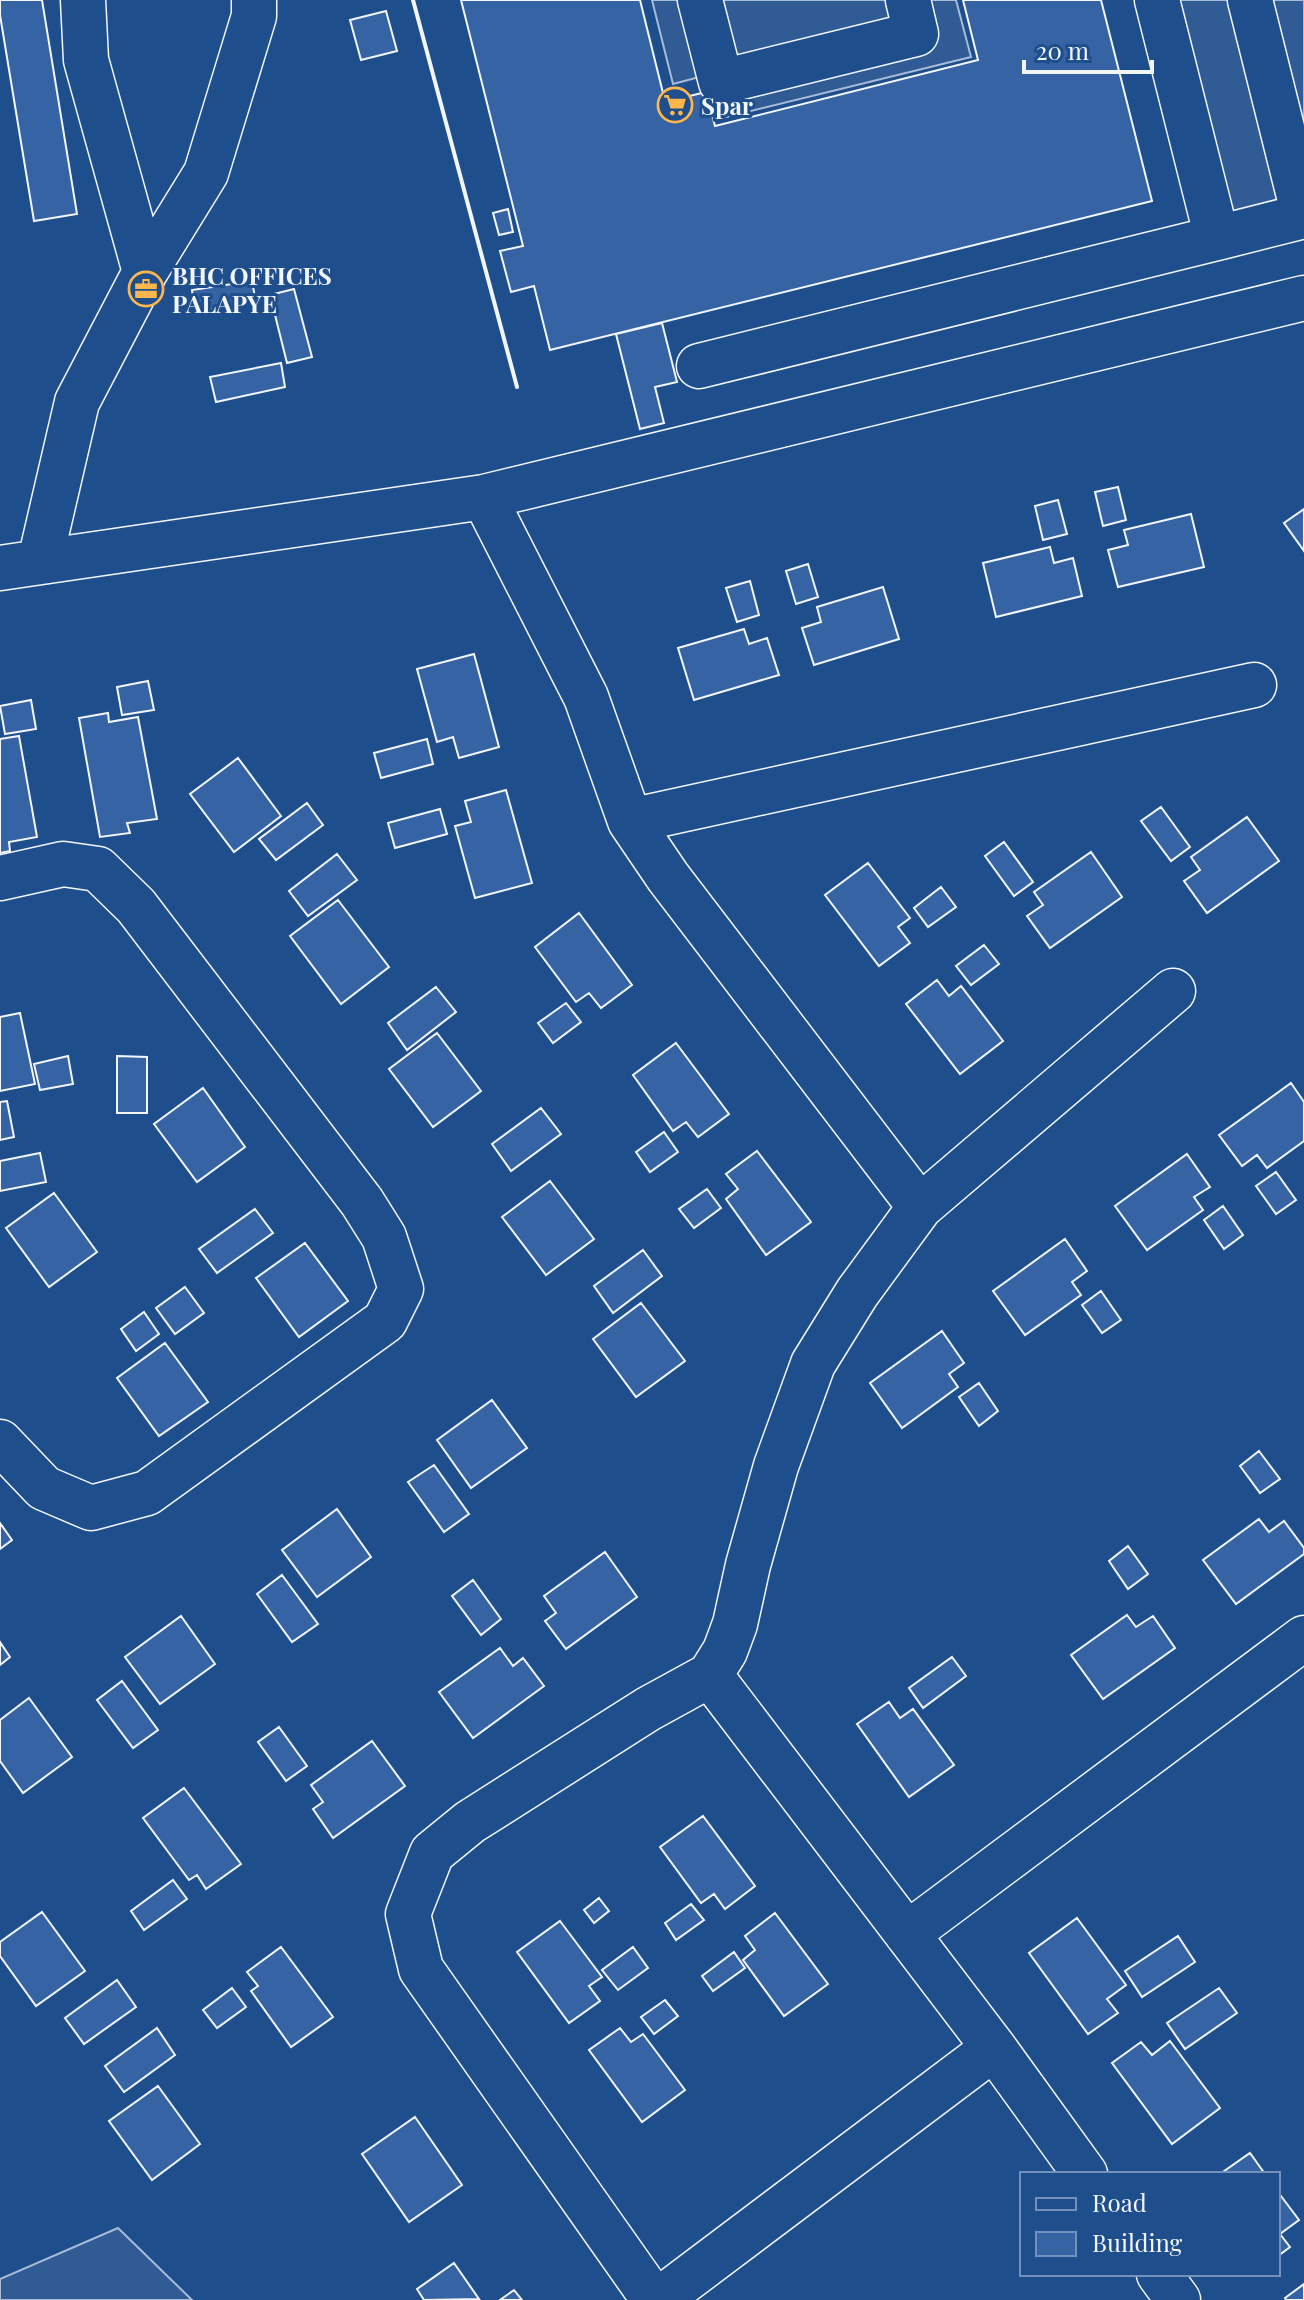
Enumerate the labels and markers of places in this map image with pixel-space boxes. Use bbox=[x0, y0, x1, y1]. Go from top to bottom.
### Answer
supermarket icon: Spar bbox=[656, 86, 694, 124]
place label: Spar bbox=[701, 89, 754, 121]
place label: BHC OFFICES PALAPYE bbox=[172, 259, 332, 319]
office icon: BHC OFFICES PALAPYE bbox=[127, 270, 165, 308]

